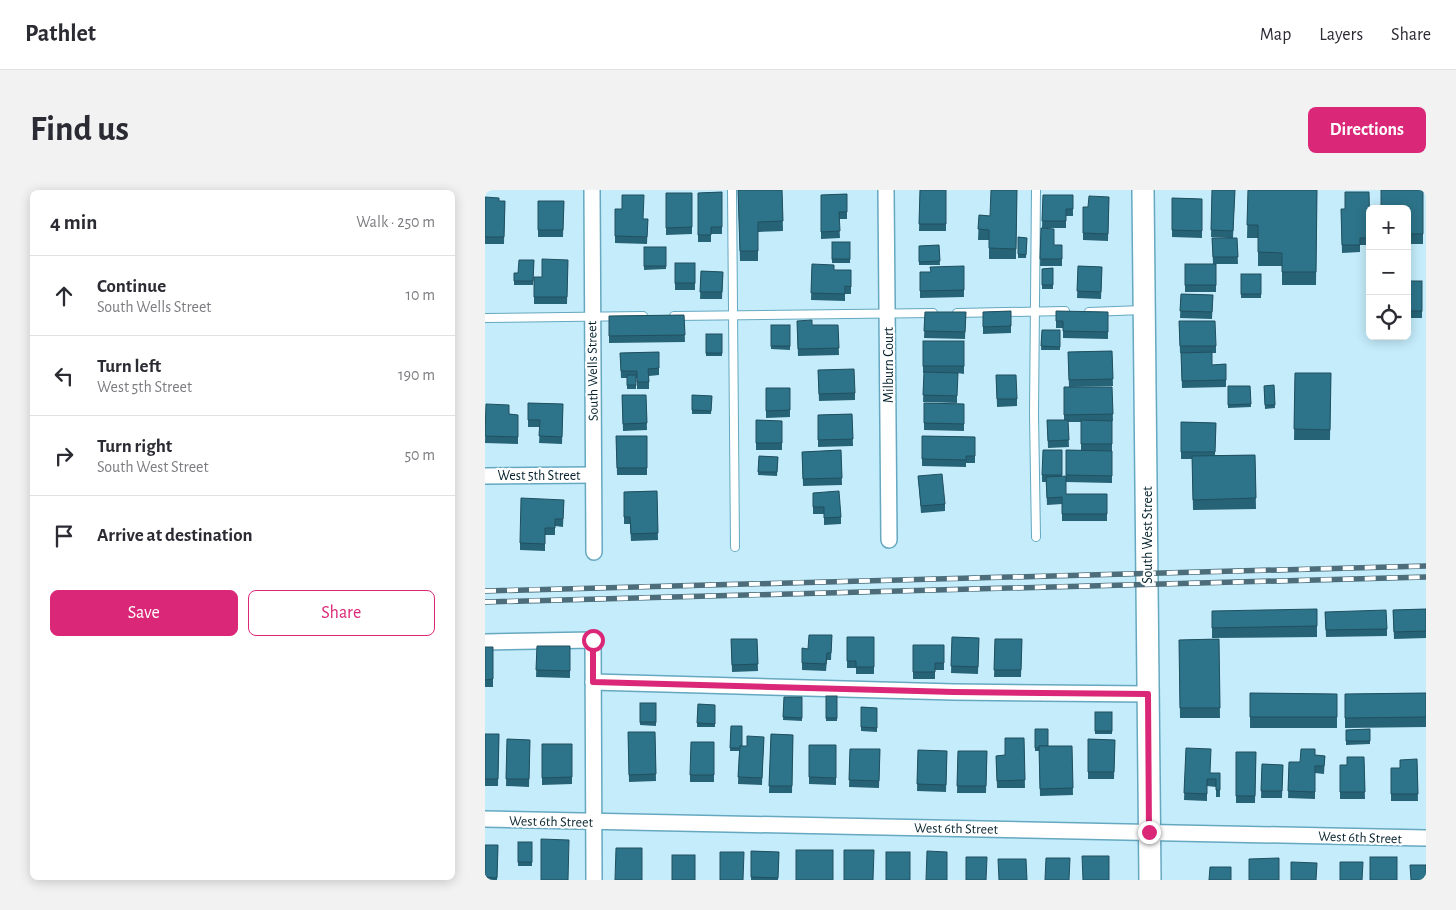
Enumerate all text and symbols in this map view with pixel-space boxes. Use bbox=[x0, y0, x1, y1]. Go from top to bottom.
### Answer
text: Pathlet bbox=[25, 22, 96, 46]
text: Map bbox=[1260, 26, 1291, 44]
text: Layers bbox=[1319, 26, 1363, 44]
text: Share bbox=[1391, 26, 1431, 44]
button: Directions bbox=[1308, 107, 1426, 153]
text: Find us bbox=[30, 112, 129, 147]
map controls bbox=[1366, 205, 1411, 340]
button: + bbox=[1366, 205, 1411, 250]
text: 4 min bbox=[50, 212, 97, 233]
text: Walk · 250 m bbox=[356, 214, 435, 230]
button: − bbox=[1366, 250, 1411, 295]
text: Continue bbox=[97, 277, 166, 296]
icon: ahead bbox=[50, 282, 78, 310]
text: 10 m bbox=[406, 287, 435, 303]
button: locate bbox=[1366, 295, 1411, 340]
text: South Wells Street bbox=[97, 299, 211, 315]
street label: South Wells Street bbox=[585, 320, 601, 421]
street label: Milburn Court bbox=[882, 326, 896, 403]
text: Turn left bbox=[97, 357, 161, 376]
icon: left bbox=[50, 362, 78, 390]
text: 190 m bbox=[398, 367, 435, 383]
text: West 5th Street bbox=[97, 379, 192, 395]
text: Turn right bbox=[97, 437, 172, 456]
icon: right bbox=[50, 442, 78, 470]
text: 50 m bbox=[404, 447, 435, 463]
text: South West Street bbox=[97, 459, 209, 475]
street label: West 5th Street bbox=[497, 469, 581, 483]
street label: South West Street bbox=[1141, 486, 1155, 584]
icon: arrive bbox=[50, 522, 78, 550]
text: Arrive at destination bbox=[97, 526, 253, 545]
button: Save bbox=[50, 590, 238, 636]
button: Share bbox=[248, 590, 435, 636]
route start bbox=[582, 629, 605, 652]
street label: West 6th Street bbox=[509, 814, 594, 830]
street label: West 6th Street bbox=[914, 821, 999, 837]
route end bbox=[1138, 821, 1161, 844]
street label: West 6th Street bbox=[1318, 830, 1403, 846]

